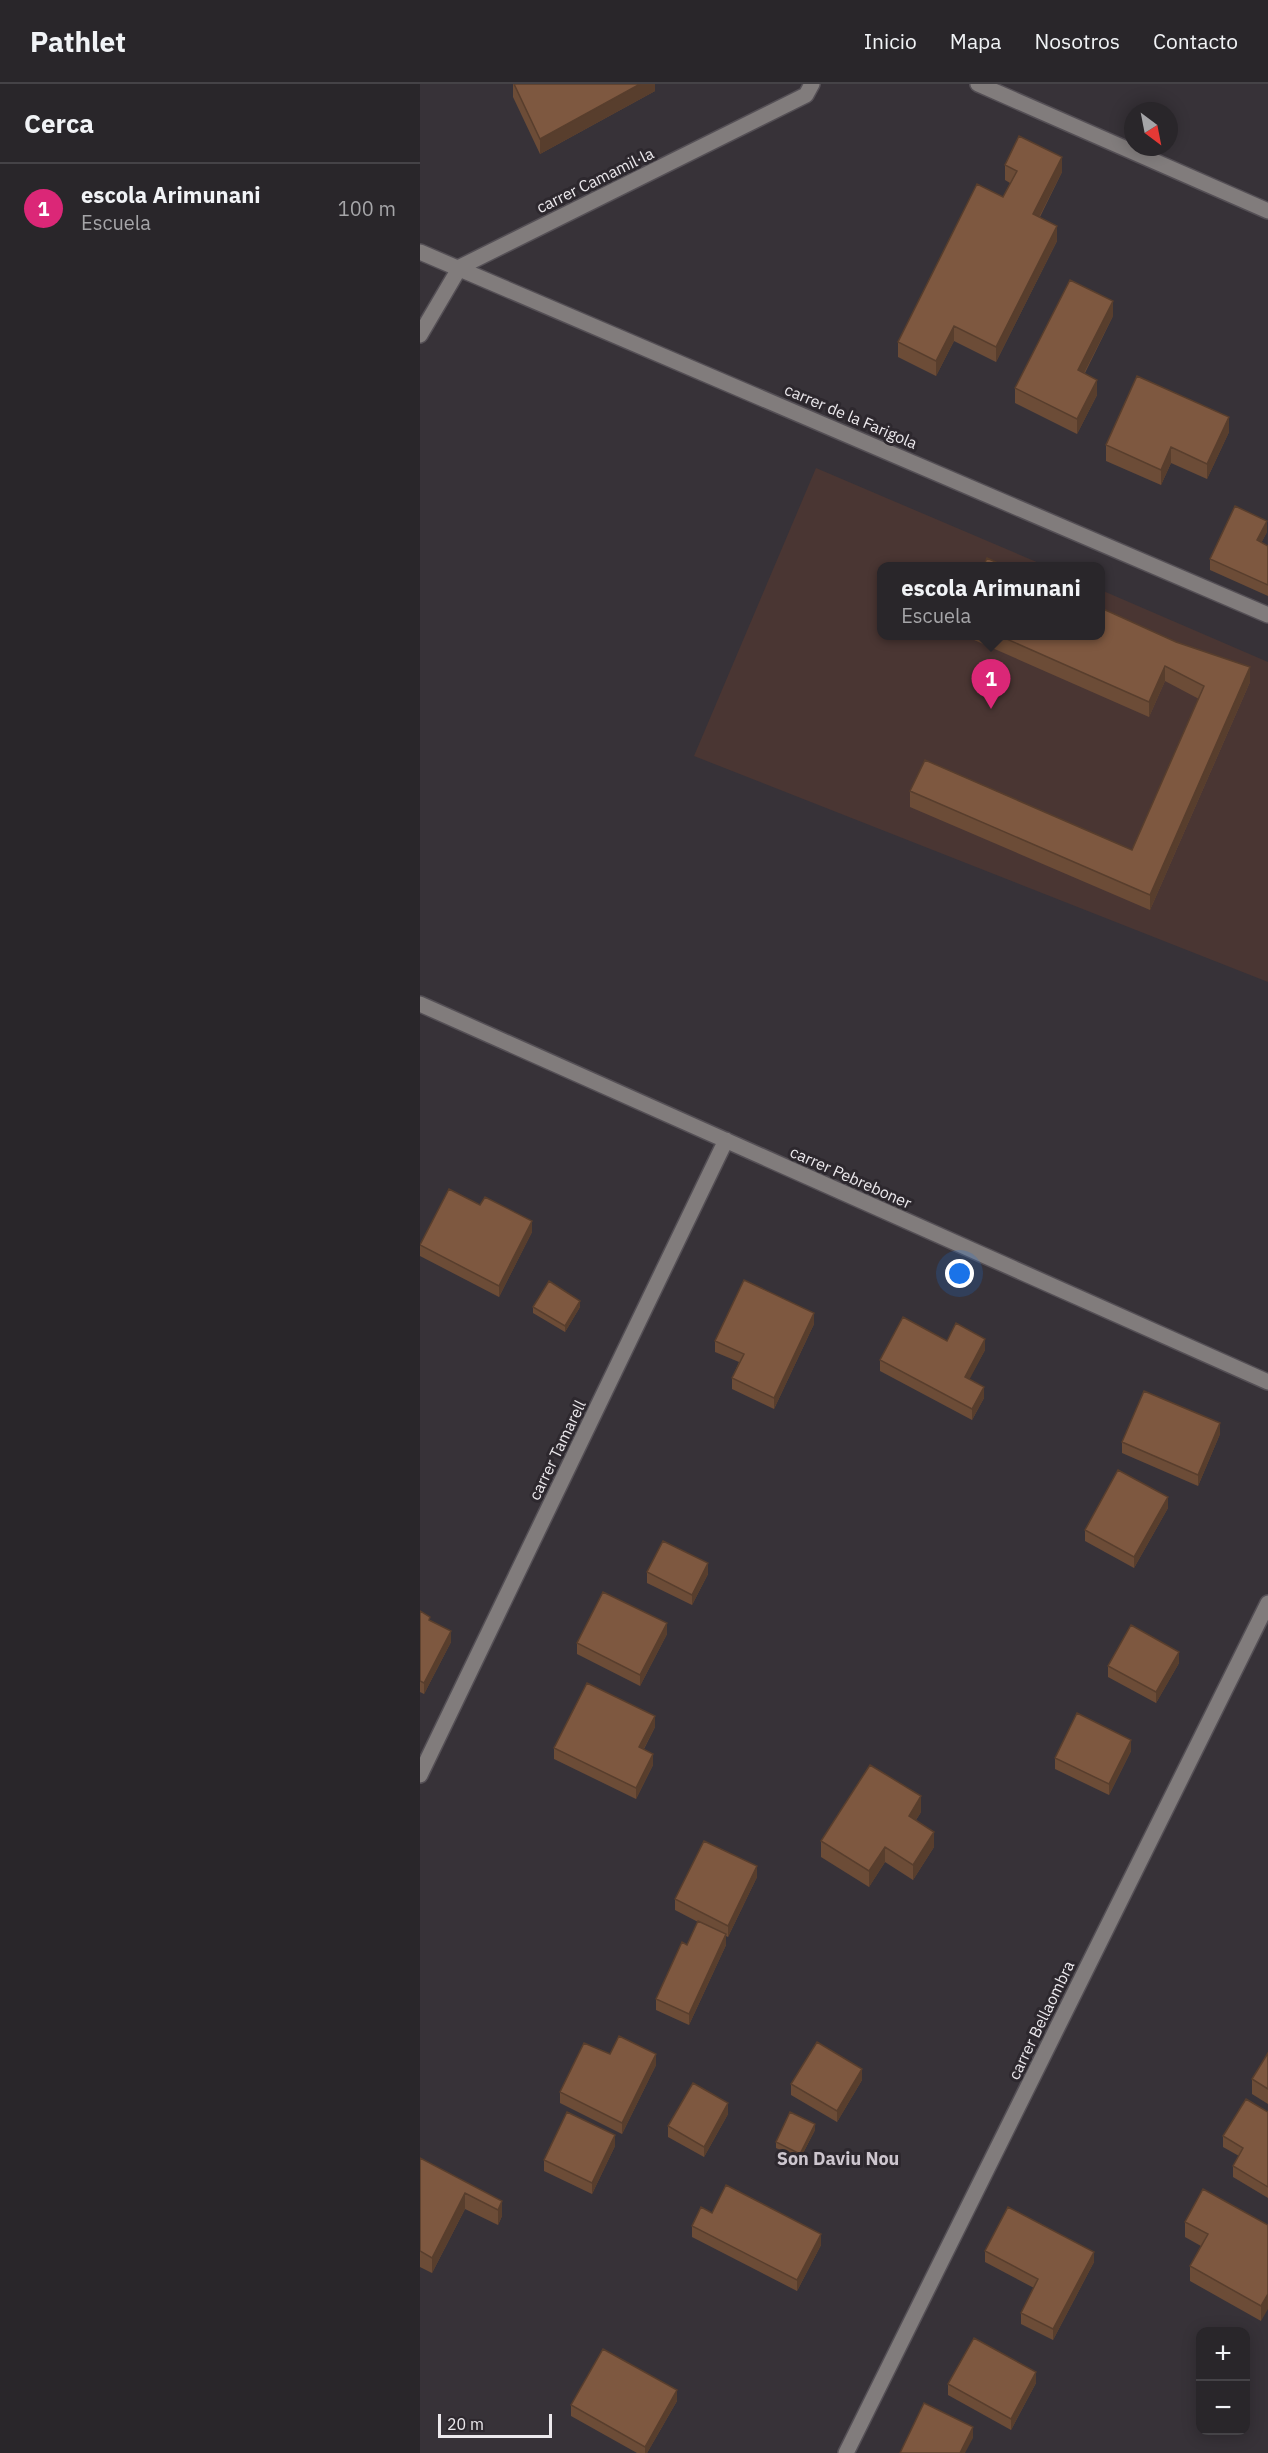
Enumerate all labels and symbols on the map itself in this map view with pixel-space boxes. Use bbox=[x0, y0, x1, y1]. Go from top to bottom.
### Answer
north arrow bbox=[1124, 102, 1178, 156]
street label: carrer Camamil·la bbox=[533, 143, 657, 217]
street label: carrer de la Farigola bbox=[782, 379, 921, 453]
pin: 1 bbox=[972, 660, 1010, 709]
street label: carrer Pebreboner bbox=[787, 1141, 915, 1213]
your location bbox=[945, 1259, 974, 1288]
street label: carrer Tamarell bbox=[524, 1397, 590, 1503]
street label: carrer Bellaombra bbox=[1004, 1957, 1079, 2083]
district label: Son Daviu Nou bbox=[777, 2147, 899, 2170]
scale bar bbox=[438, 2411, 552, 2438]

